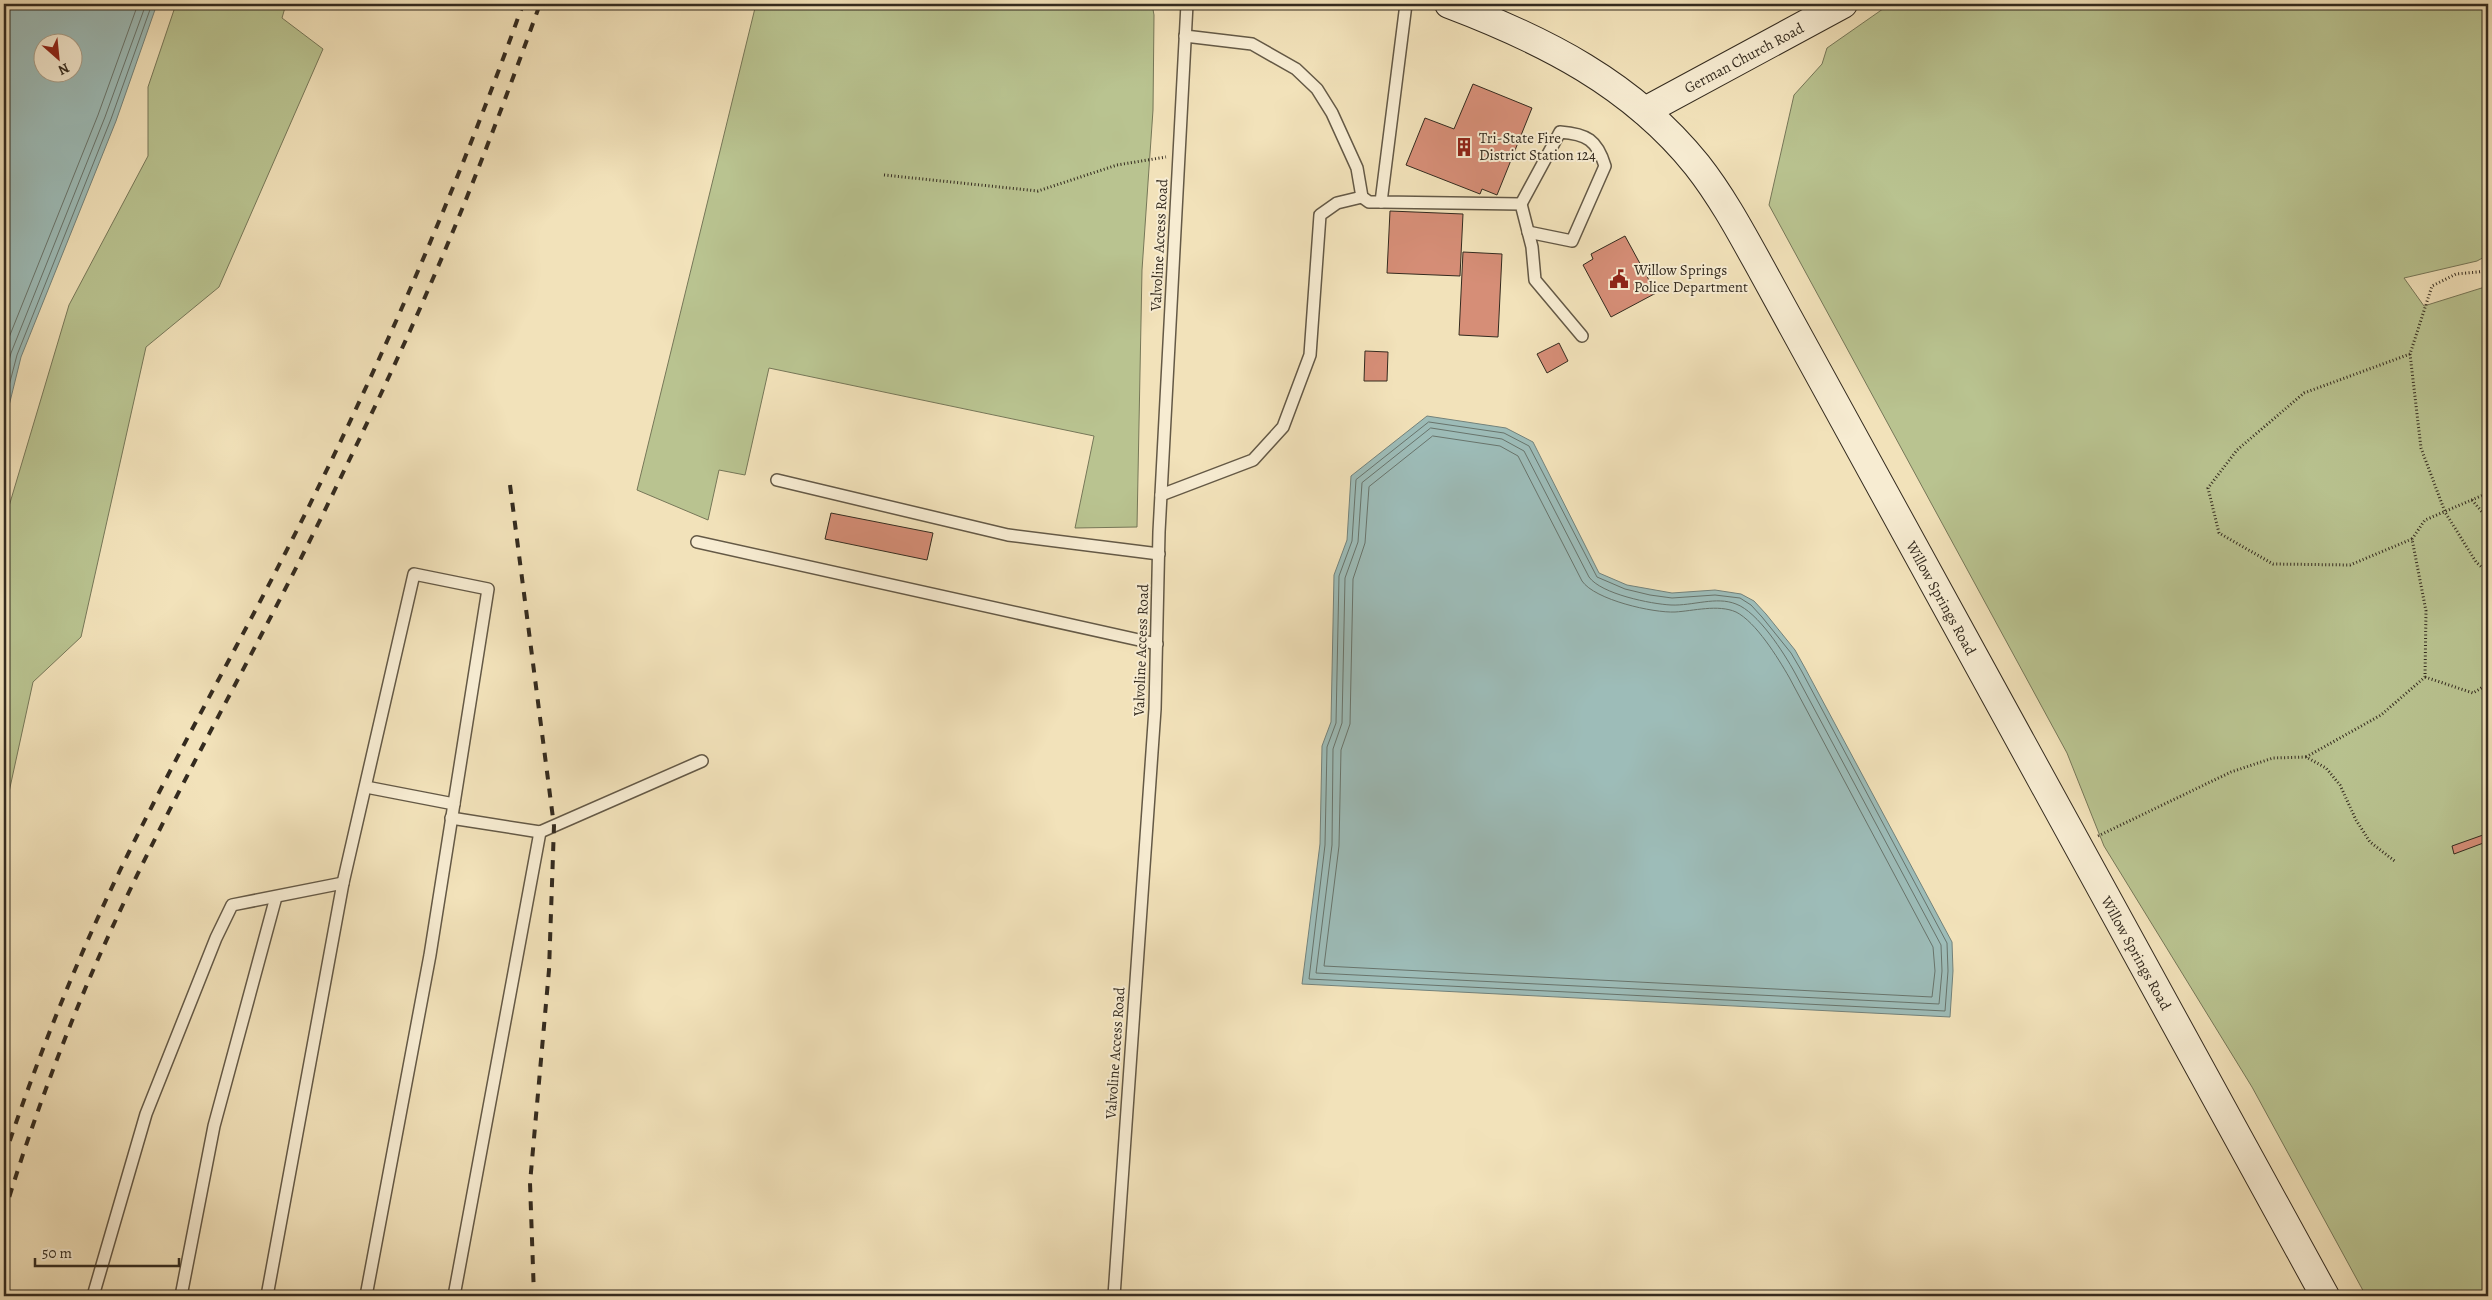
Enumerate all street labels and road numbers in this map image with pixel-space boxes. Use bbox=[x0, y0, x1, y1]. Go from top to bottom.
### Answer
street label: German Church Road bbox=[1681, 18, 1808, 98]
street label: Valvoline Access Road bbox=[1146, 178, 1172, 312]
street label: Willow Springs Road bbox=[1901, 537, 1981, 659]
street label: Valvoline Access Road bbox=[1129, 583, 1153, 717]
street label: Willow Springs Road bbox=[2096, 892, 2176, 1014]
street label: Valvoline Access Road bbox=[1100, 985, 1130, 1121]

